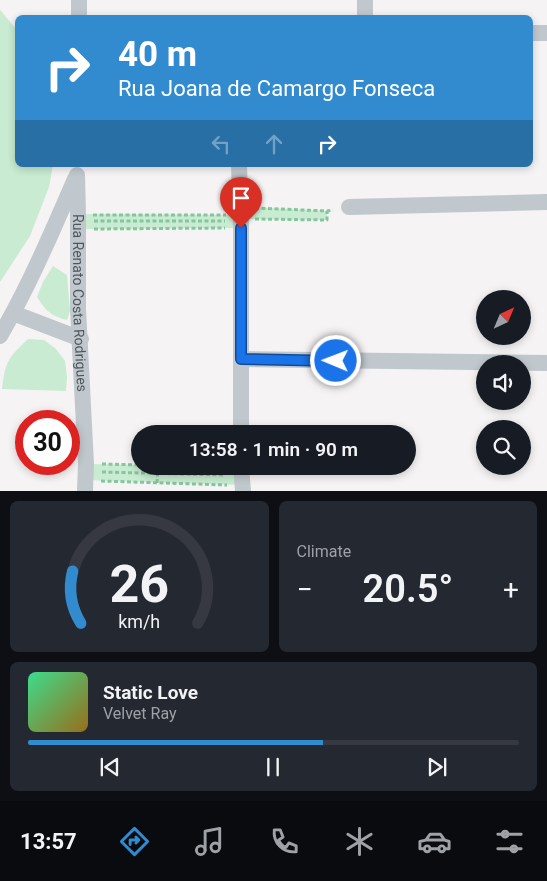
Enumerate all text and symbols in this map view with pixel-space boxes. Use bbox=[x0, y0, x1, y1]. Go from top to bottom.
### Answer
text: 40 m bbox=[118, 34, 197, 75]
icon: right bbox=[35, 35, 100, 100]
text: Rua Joana de Camargo Fonseca bbox=[118, 76, 435, 101]
icon: left bbox=[207, 130, 235, 158]
icon: ahead bbox=[260, 130, 288, 158]
icon: right bbox=[313, 130, 341, 158]
pin bbox=[220, 177, 262, 228]
icon: arrive bbox=[227, 184, 255, 212]
street label: Rua Renato Costa Rodrigues bbox=[70, 214, 90, 392]
north arrow bbox=[476, 290, 531, 345]
map controls bbox=[476, 290, 531, 475]
position arrow bbox=[309, 334, 361, 386]
button: sound bbox=[476, 355, 531, 410]
speed limit sign: 30 bbox=[15, 410, 80, 475]
button: search bbox=[476, 420, 531, 475]
text: 13:58 · 1 min · 90 m bbox=[189, 438, 358, 461]
text: Climate bbox=[297, 542, 351, 561]
text: 26 bbox=[109, 554, 169, 615]
text: 20.5° bbox=[363, 567, 453, 611]
text: − bbox=[297, 573, 313, 606]
text: + bbox=[503, 573, 519, 606]
text: km/h bbox=[118, 611, 160, 632]
text: Static Love bbox=[103, 681, 198, 704]
text: Velvet Ray bbox=[103, 704, 177, 723]
icon: previous bbox=[96, 753, 124, 781]
icon: pause bbox=[259, 753, 287, 781]
icon: next bbox=[423, 753, 451, 781]
icon: directions bbox=[117, 824, 152, 859]
icon: music bbox=[192, 824, 227, 859]
icon: phone bbox=[267, 824, 302, 859]
icon: climate bbox=[342, 824, 377, 859]
icon: car bbox=[417, 824, 452, 859]
icon: filters bbox=[492, 824, 527, 859]
text: 13:57 bbox=[20, 829, 77, 854]

